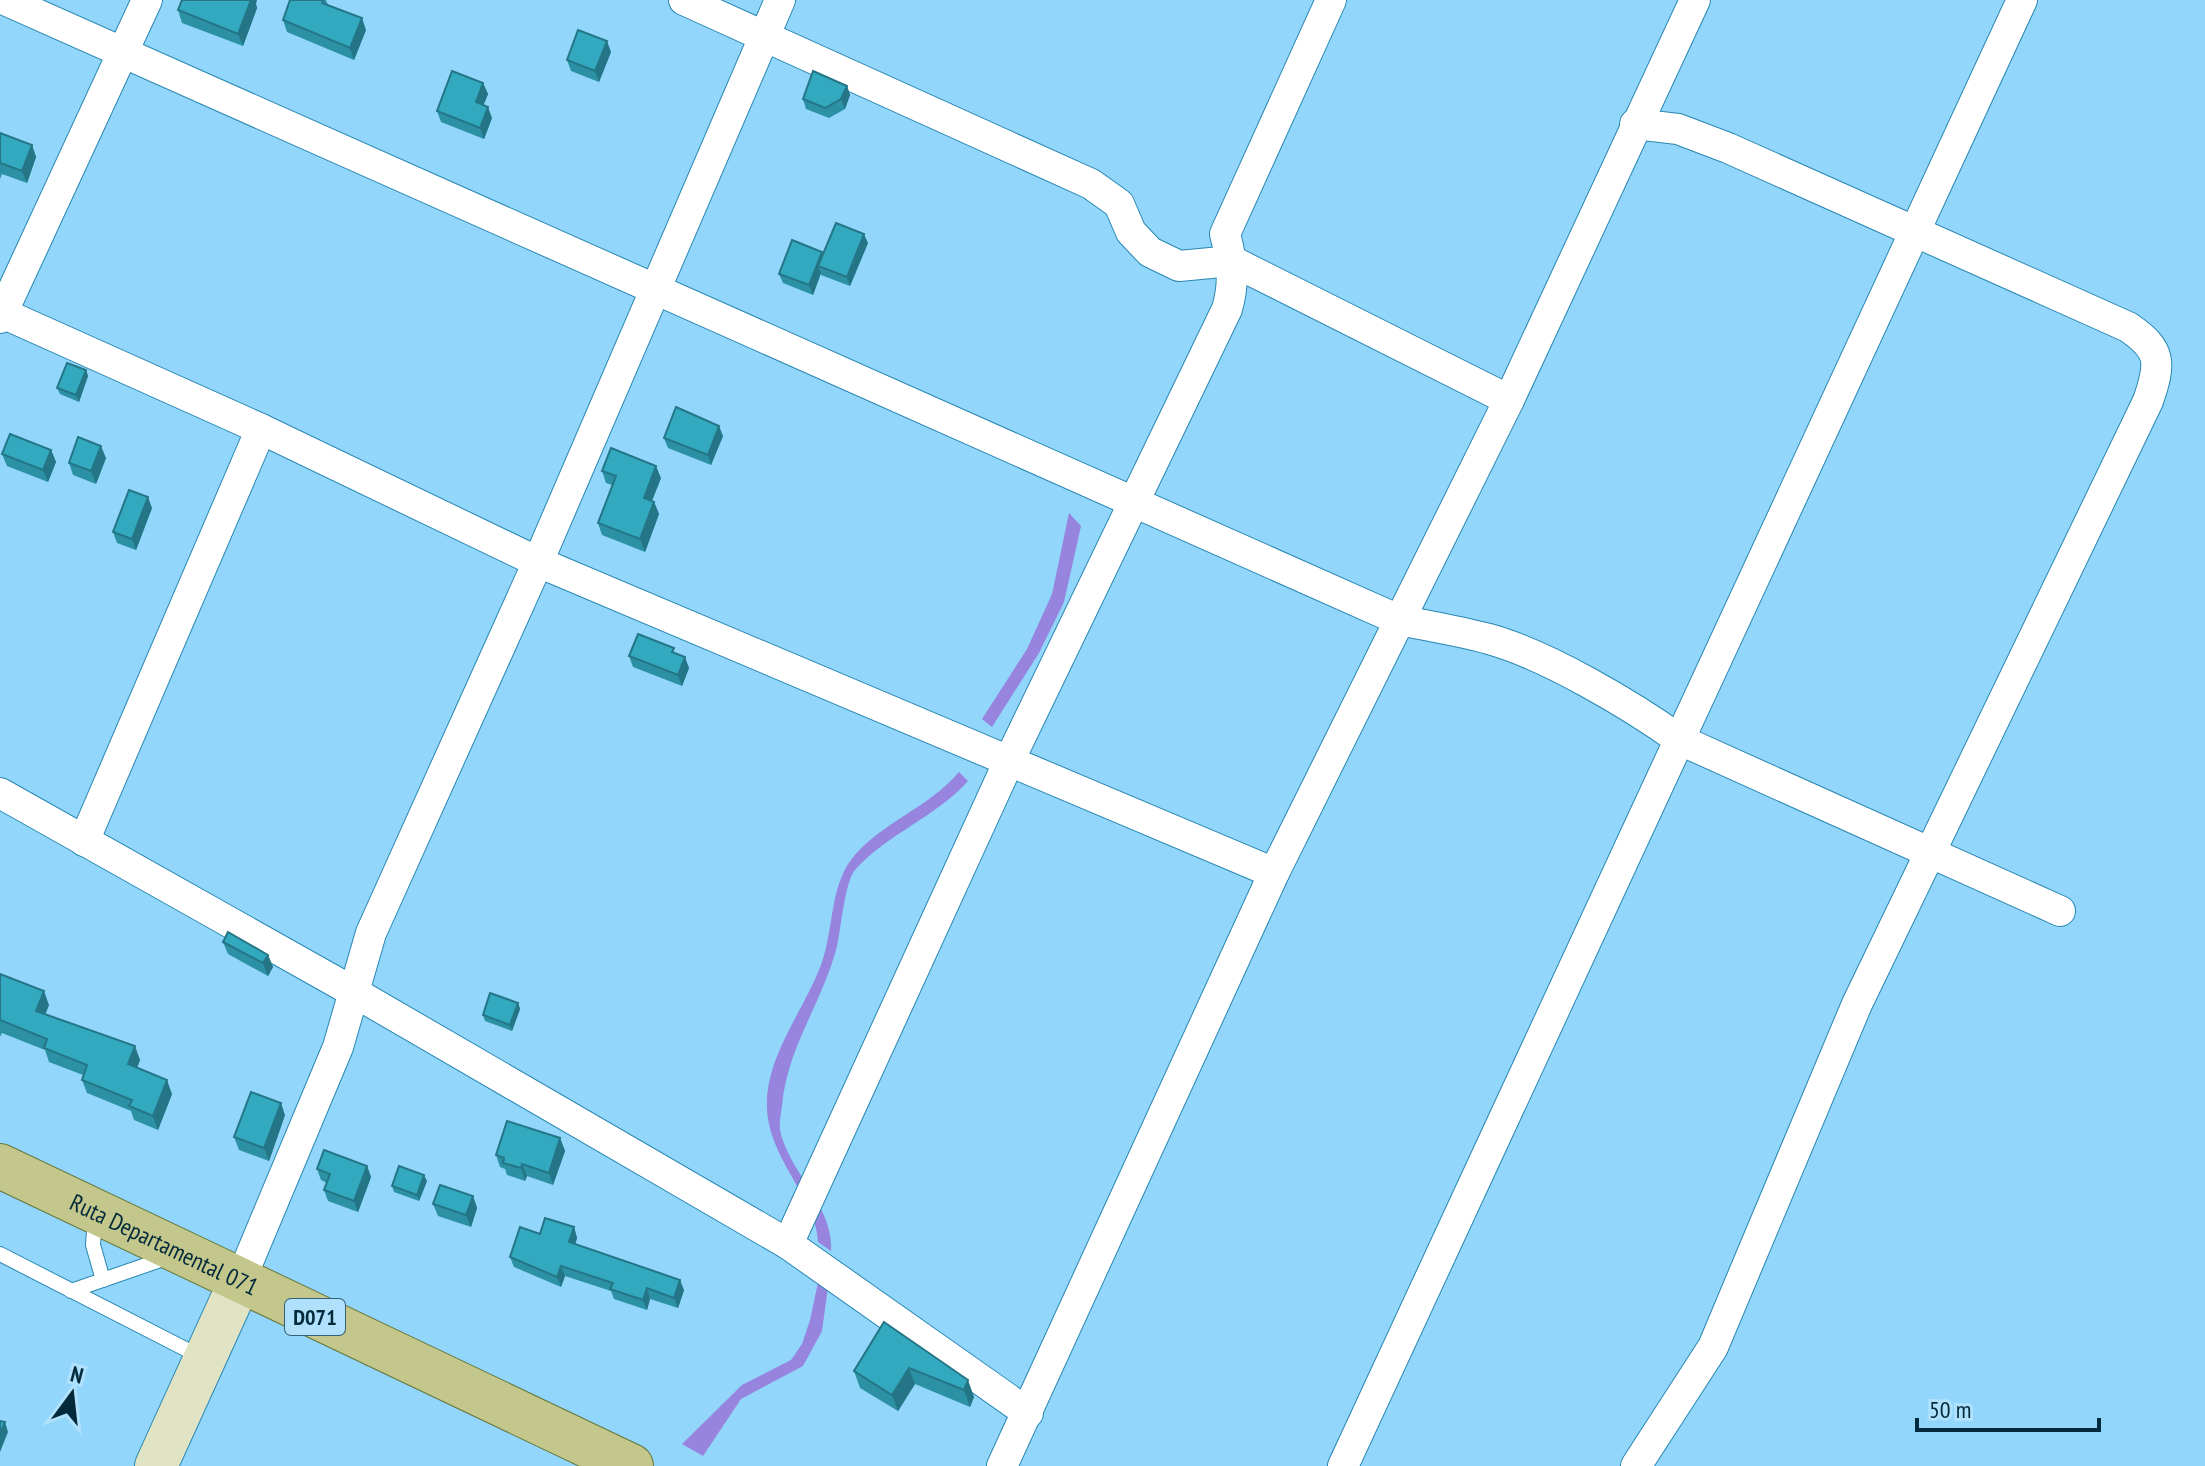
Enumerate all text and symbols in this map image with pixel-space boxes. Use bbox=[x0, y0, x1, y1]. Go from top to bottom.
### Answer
street label: Ruta Departamental 071 bbox=[65, 1186, 263, 1302]
road number: D071 bbox=[285, 1299, 345, 1335]
north arrow bbox=[32, 1354, 112, 1434]
text: N bbox=[68, 1360, 87, 1390]
scale bar bbox=[1917, 1382, 2099, 1432]
text: 50 m bbox=[1929, 1394, 1971, 1425]

